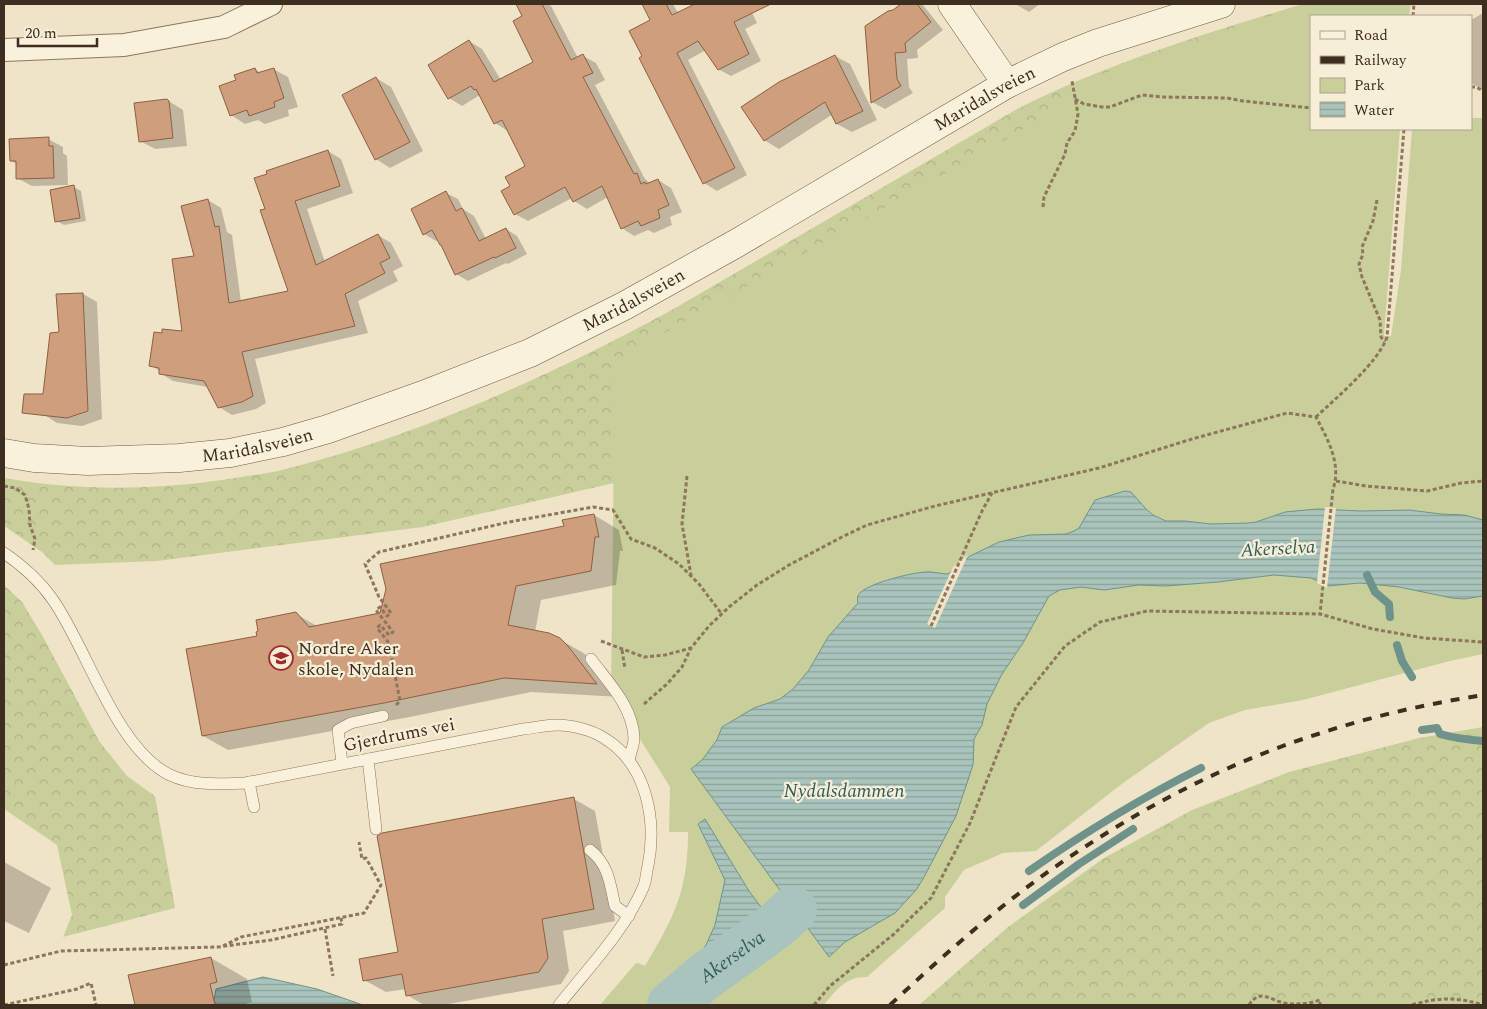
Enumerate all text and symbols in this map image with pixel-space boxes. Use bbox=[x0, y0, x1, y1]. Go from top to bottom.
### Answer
scale bar bbox=[18, 15, 96, 47]
legend bbox=[1310, 15, 1472, 130]
text: 20 m bbox=[25, 22, 57, 45]
text: Road bbox=[1354, 24, 1388, 47]
text: Railway bbox=[1354, 49, 1407, 72]
street label: Maridalsveien bbox=[929, 59, 1040, 138]
text: Park bbox=[1354, 74, 1385, 97]
text: Water bbox=[1354, 99, 1394, 122]
street label: Maridalsveien bbox=[578, 261, 690, 338]
street label: Maridalsveien bbox=[201, 421, 316, 469]
water label: Akerselva bbox=[1239, 533, 1316, 565]
place label: Nordre Aker skole, Nydalen bbox=[298, 635, 414, 683]
school or university icon: Nordre Aker skole, Nydalen bbox=[268, 645, 294, 671]
street label: Gjerdrums vei bbox=[341, 711, 457, 759]
water label: Nydalsdammen bbox=[784, 777, 904, 806]
water label: Akerselva bbox=[693, 923, 771, 991]

